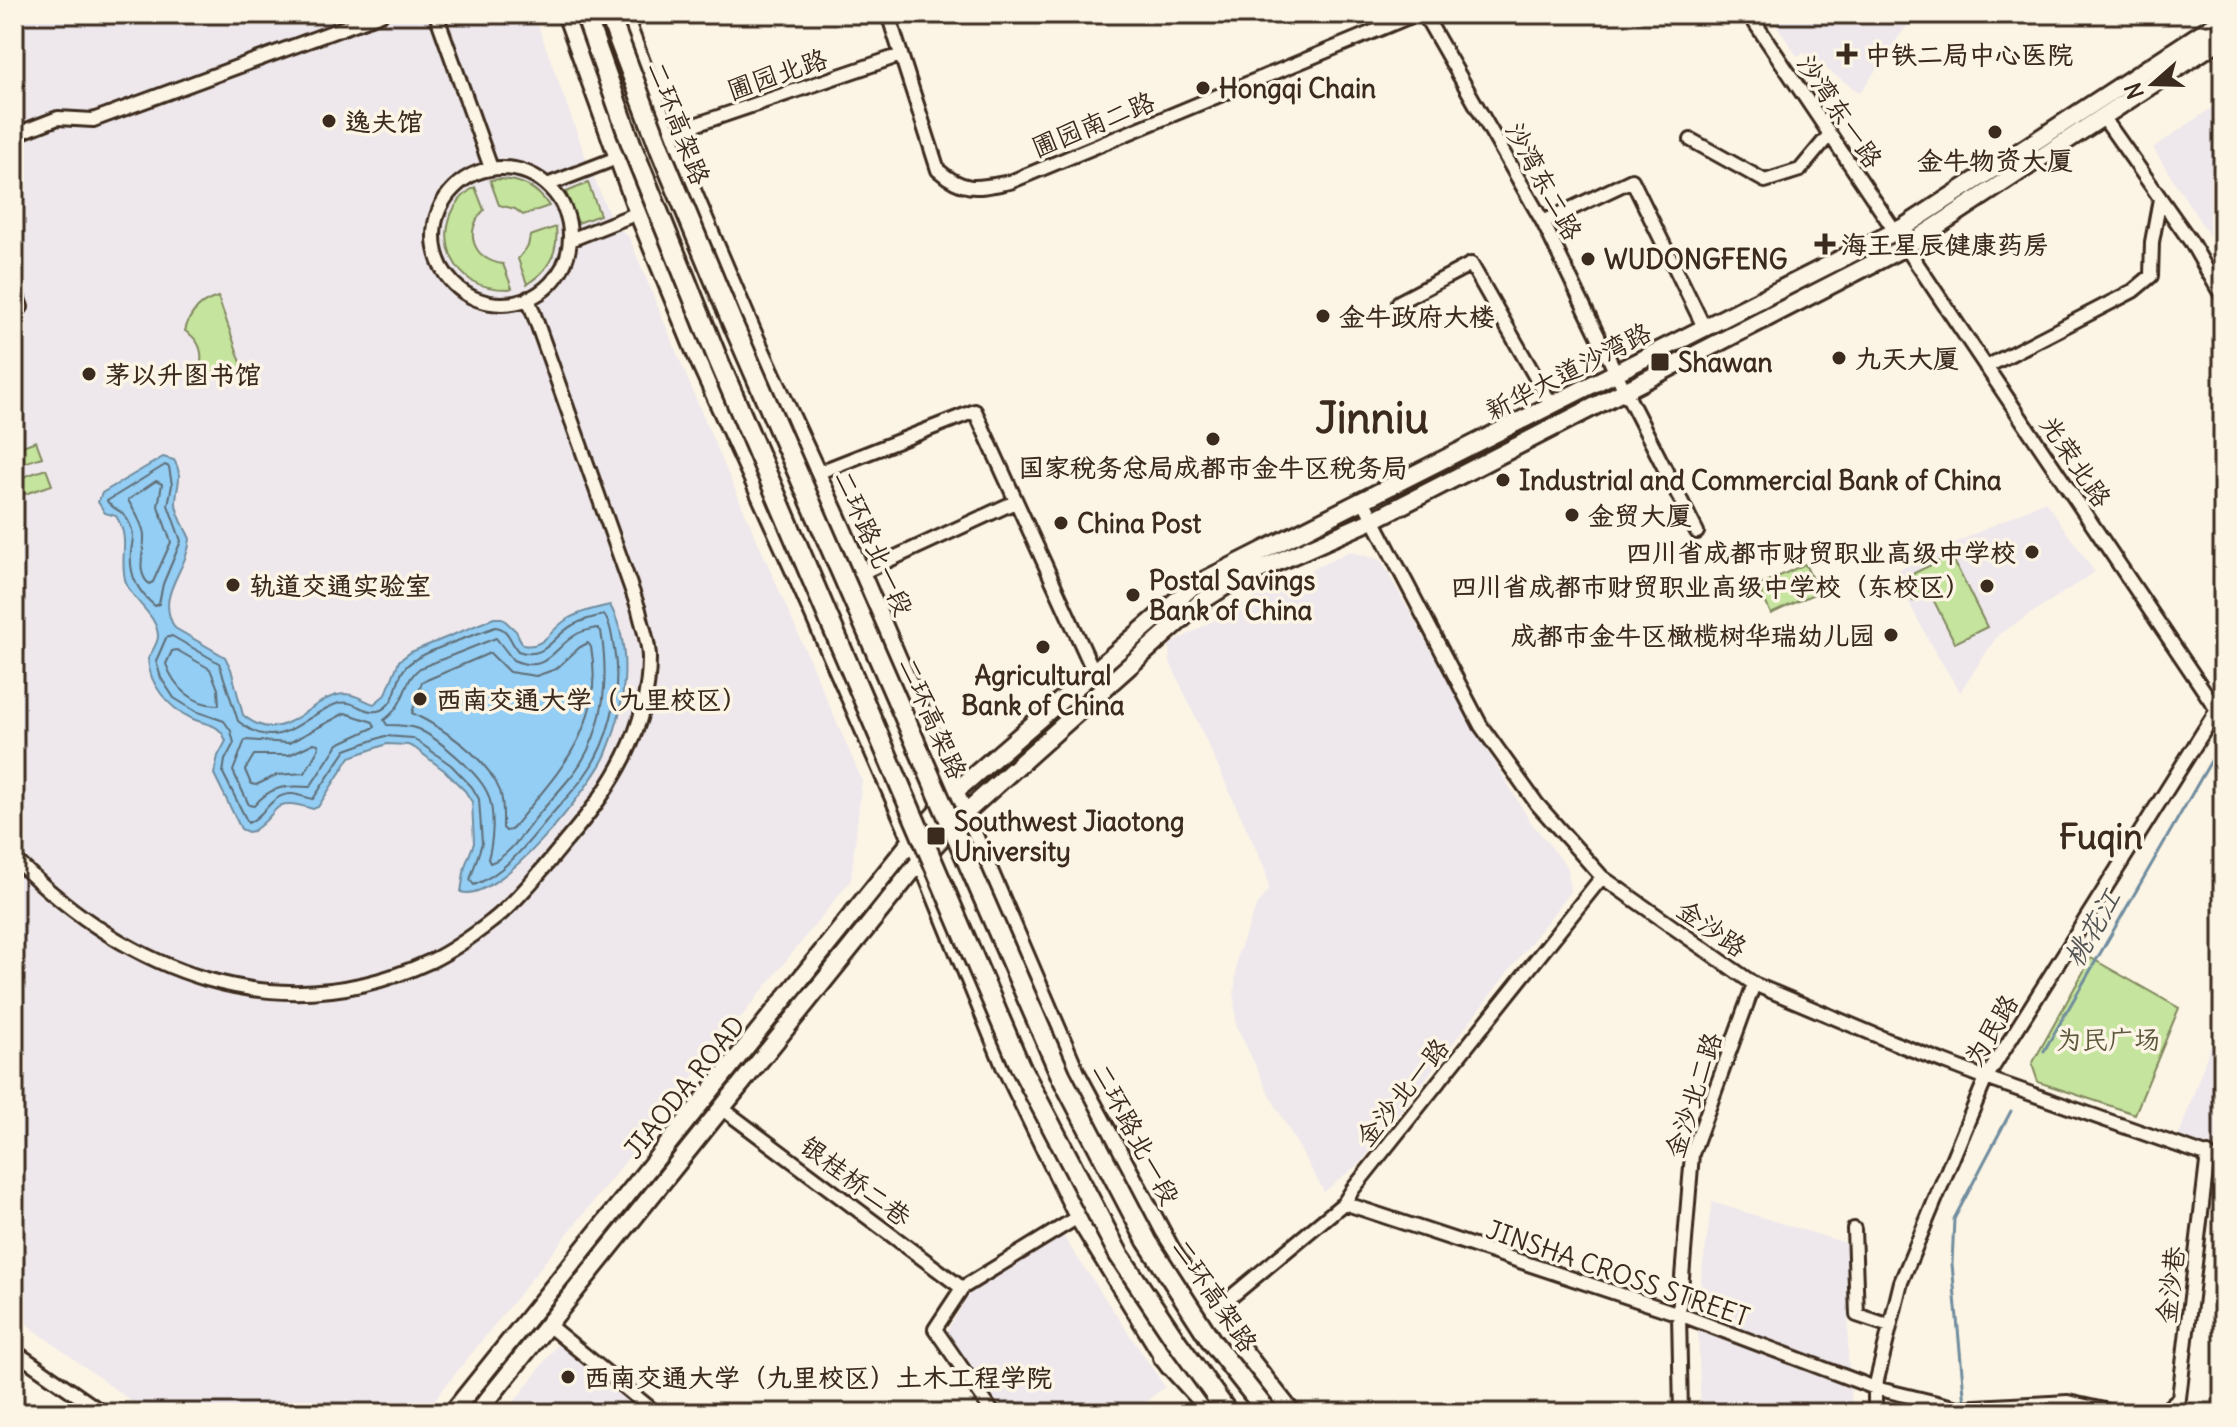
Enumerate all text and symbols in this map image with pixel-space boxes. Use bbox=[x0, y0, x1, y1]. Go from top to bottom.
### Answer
place label: 中铁二局中心医院 bbox=[1865, 38, 2073, 71]
street label: 圃园北路 bbox=[722, 41, 832, 107]
marker: 中铁二局中心医院 bbox=[1836, 43, 1858, 65]
north arrow bbox=[2113, 44, 2193, 124]
street label: 沙湾东一路 bbox=[1790, 48, 1890, 174]
street label: 二环高架路 bbox=[640, 56, 718, 190]
place label: Hongqi Chain bbox=[1219, 72, 1376, 105]
marker: Hongqi Chain bbox=[1194, 79, 1212, 97]
text: N bbox=[2118, 79, 2150, 103]
street label: 圃园南二路 bbox=[1027, 84, 1159, 164]
place label: 逸夫馆 bbox=[345, 105, 423, 138]
marker: 逸夫馆 bbox=[320, 112, 338, 130]
street label: 沙湾东二路 bbox=[1498, 116, 1590, 246]
marker: 金牛物资大厦 bbox=[1986, 123, 2004, 141]
place label: 金牛物资大厦 bbox=[1917, 144, 2073, 177]
place label: 海王星辰健康药房 bbox=[1841, 228, 2049, 261]
marker: 海王星辰健康药房 bbox=[1816, 235, 1834, 253]
place label: WUDONGFENG bbox=[1604, 243, 1788, 276]
marker: WUDONGFENG bbox=[1579, 250, 1597, 268]
place label: 金牛政府大楼 bbox=[1339, 300, 1495, 333]
marker: 金牛政府大楼 bbox=[1314, 307, 1332, 325]
street label: 新华大道沙湾路 bbox=[1479, 315, 1657, 427]
place label: 九天大厦 bbox=[1855, 342, 1959, 375]
place label: Shawan bbox=[1678, 346, 1773, 379]
marker: 九天大厦 bbox=[1830, 349, 1848, 367]
marker: Shawan bbox=[1649, 351, 1671, 373]
place label: 茅以升图书馆 bbox=[105, 358, 261, 391]
marker: 茅以升图书馆 bbox=[80, 365, 98, 383]
district label: Jinniu bbox=[1315, 392, 1429, 444]
street label: 光荣北路 bbox=[2033, 409, 2119, 513]
marker: 国家税务总局成都市金牛区税务局 bbox=[1204, 430, 1222, 448]
place label: 国家税务总局成都市金牛区税务局 bbox=[1018, 451, 1408, 484]
place label: Industrial and Commercial Bank of China bbox=[1519, 464, 2002, 497]
street label: 二环路北一段 bbox=[827, 465, 921, 621]
marker: Industrial and Commercial Bank of China bbox=[1494, 471, 1512, 489]
place label: 金贸大厦 bbox=[1588, 499, 1692, 532]
marker: 金贸大厦 bbox=[1563, 506, 1581, 524]
place label: China Post bbox=[1077, 507, 1202, 540]
marker: China Post bbox=[1052, 514, 1070, 532]
place label: 四川省成都市财贸职业高级中学校 bbox=[1626, 536, 2016, 569]
marker: 四川省成都市财贸职业高级中学校 bbox=[2023, 543, 2041, 561]
place label: Postal Savings Bank of China bbox=[1149, 564, 1315, 627]
place label: 轨道交通实验室 bbox=[249, 569, 431, 602]
place label: 四川省成都市财贸职业高级中学校（东校区） bbox=[1451, 570, 1971, 603]
marker: 轨道交通实验室 bbox=[224, 576, 242, 594]
marker: 四川省成都市财贸职业高级中学校（东校区） bbox=[1978, 577, 1996, 595]
marker: Postal Savings Bank of China bbox=[1124, 586, 1142, 604]
place label: 成都市金牛区橄榄树华瑞幼儿园 bbox=[1511, 619, 1875, 652]
marker: 成都市金牛区橄榄树华瑞幼儿园 bbox=[1882, 626, 1900, 644]
marker: Agricultural Bank of China bbox=[1034, 638, 1052, 656]
street label: 二环高架路 bbox=[891, 652, 975, 784]
place label: Agricultural Bank of China bbox=[961, 659, 1125, 722]
place label: 西南交通大学（九里校区） bbox=[436, 683, 748, 716]
marker: 西南交通大学（九里校区） bbox=[411, 690, 429, 708]
place label: Southwest Jiaotong University bbox=[954, 805, 1184, 868]
district label: Fuqin bbox=[2059, 815, 2143, 858]
marker: Southwest Jiaotong University bbox=[925, 825, 947, 847]
water label: 桃花江 bbox=[2055, 881, 2130, 973]
street label: 金沙路 bbox=[1671, 892, 1753, 964]
street label: 为民路 bbox=[1957, 988, 2025, 1072]
street label: JIAODA ROAD bbox=[616, 1009, 752, 1165]
park label: 为民广场 bbox=[2056, 1023, 2160, 1056]
street label: 金沙北二路 bbox=[1657, 1028, 1729, 1162]
street label: 金沙北一路 bbox=[1348, 1031, 1456, 1153]
street label: 二环路北一段 bbox=[1085, 1057, 1187, 1211]
street label: 银桂桥二巷 bbox=[794, 1129, 918, 1233]
street label: JINSHA CROSS STREET bbox=[1482, 1212, 1754, 1334]
street label: 二环高架路 bbox=[1165, 1232, 1265, 1358]
street label: 金沙巷 bbox=[2149, 1244, 2191, 1326]
place label: 西南交通大学（九里校区）土木工程学院 bbox=[584, 1361, 1052, 1394]
marker: 西南交通大学（九里校区）土木工程学院 bbox=[559, 1368, 577, 1386]

